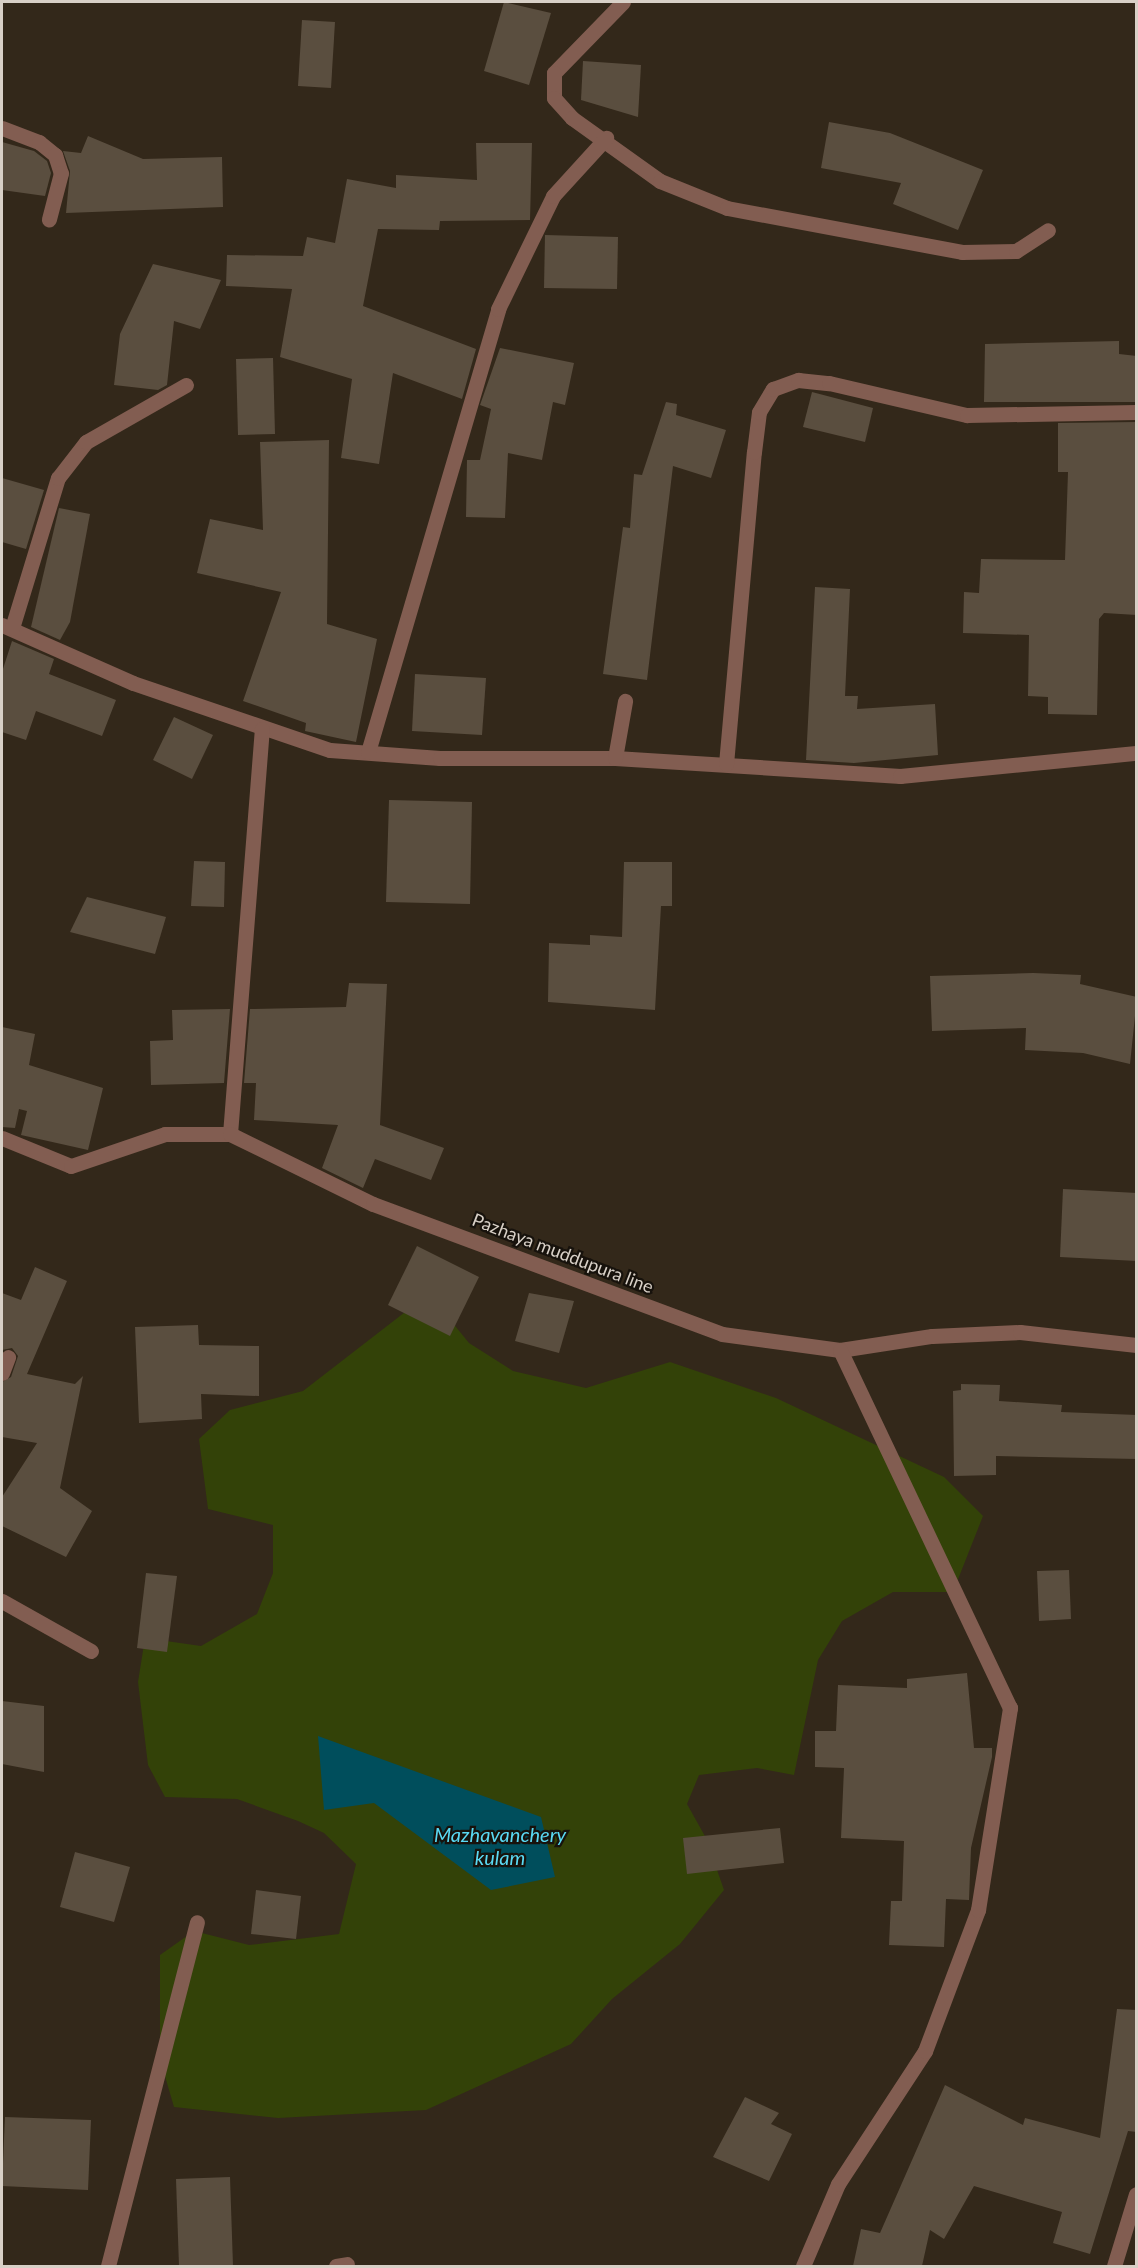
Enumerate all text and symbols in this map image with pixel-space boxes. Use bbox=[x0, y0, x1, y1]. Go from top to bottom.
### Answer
street label: Pazhaya muddupura line bbox=[469, 1208, 657, 1298]
water label: Mazhavanchery kulam bbox=[434, 1822, 566, 1869]

